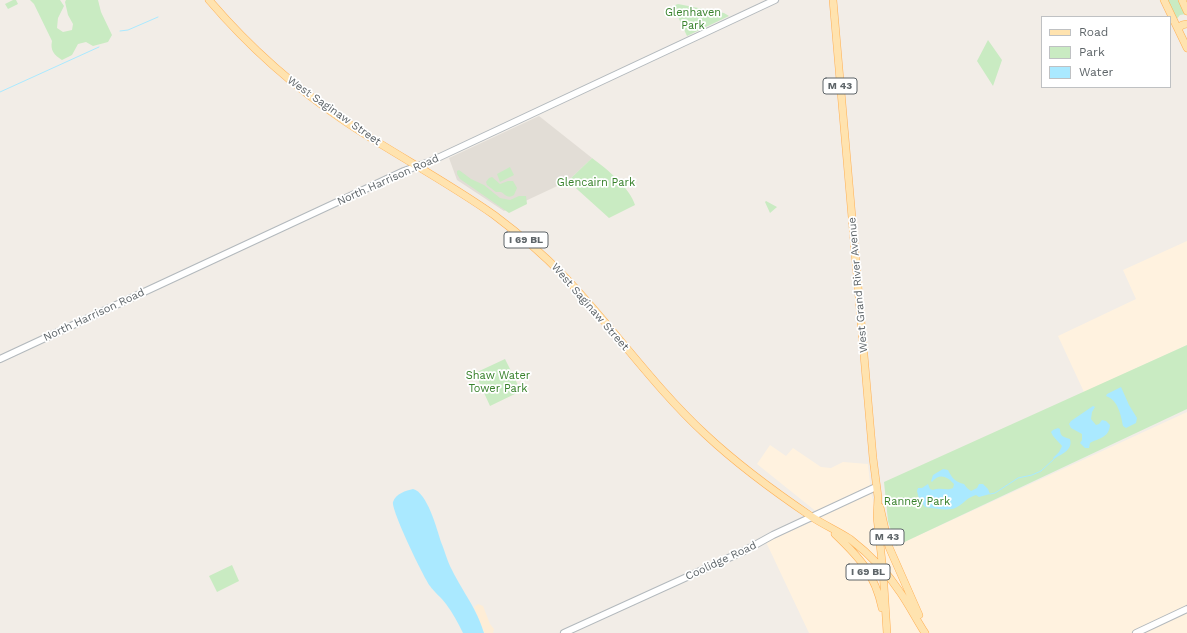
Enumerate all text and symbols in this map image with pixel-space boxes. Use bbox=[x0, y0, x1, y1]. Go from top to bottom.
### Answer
park label: Glenhaven Park bbox=[665, 6, 721, 32]
legend bbox=[1041, 16, 1171, 88]
text: Road bbox=[1079, 25, 1108, 39]
text: Park bbox=[1079, 45, 1105, 59]
text: Water bbox=[1079, 65, 1113, 79]
street label: West Saginaw Street bbox=[284, 74, 384, 148]
road number: M 43 bbox=[823, 78, 857, 94]
street label: North Harrison Road bbox=[335, 152, 441, 208]
park label: Glencairn Park bbox=[557, 176, 635, 190]
street label: West Grand River Avenue bbox=[845, 217, 871, 353]
road number: I 69 BL bbox=[504, 232, 548, 248]
street label: West Saginaw Street bbox=[548, 261, 632, 353]
street label: North Harrison Road bbox=[41, 286, 147, 344]
park label: Shaw Water Tower Park bbox=[466, 369, 530, 395]
park label: Ranney Park bbox=[884, 495, 950, 509]
road number: M 43 bbox=[870, 529, 904, 545]
street label: Coolidge Road bbox=[683, 539, 759, 583]
road number: I 69 BL bbox=[846, 564, 890, 580]

